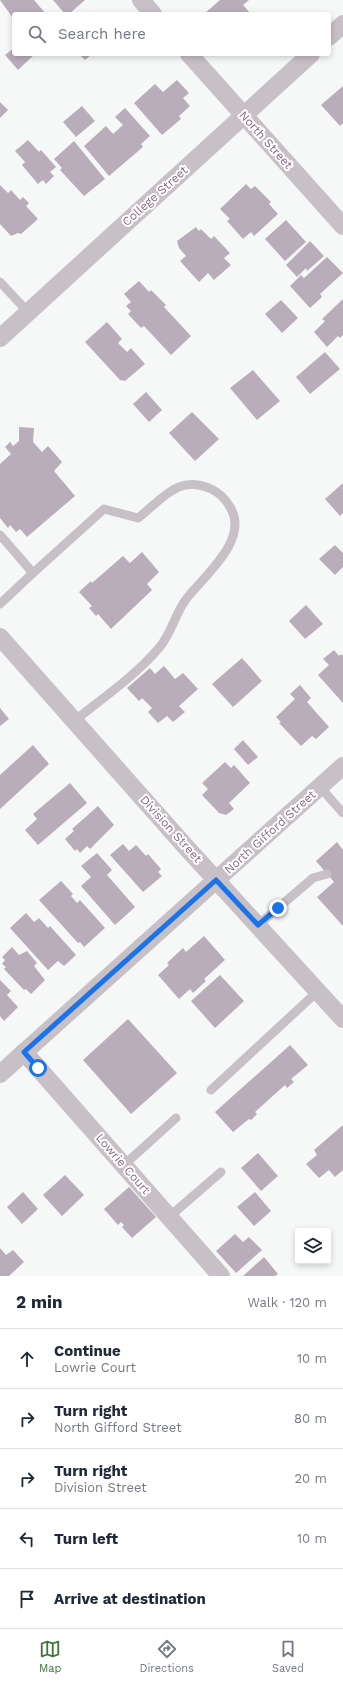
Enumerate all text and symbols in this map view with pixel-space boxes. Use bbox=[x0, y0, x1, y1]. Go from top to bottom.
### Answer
search box bbox=[12, 12, 331, 56]
icon: search bbox=[26, 23, 48, 45]
text: Search here bbox=[58, 25, 146, 43]
street label: North Street bbox=[236, 108, 296, 172]
street label: College Street bbox=[119, 163, 191, 229]
street label: North Gifford Street bbox=[222, 787, 318, 877]
street label: Division Street bbox=[137, 793, 205, 865]
route end bbox=[269, 899, 287, 917]
route start bbox=[29, 1059, 47, 1077]
street label: Lowrie Court bbox=[93, 1131, 153, 1197]
map controls bbox=[295, 1228, 331, 1264]
button: layers bbox=[295, 1228, 331, 1264]
text: 2 min bbox=[16, 1292, 62, 1312]
text: Walk · 120 m bbox=[248, 1295, 327, 1310]
text: Continue bbox=[54, 1342, 121, 1360]
icon: ahead bbox=[16, 1348, 38, 1370]
text: 10 m bbox=[297, 1351, 327, 1366]
text: Lowrie Court bbox=[54, 1360, 136, 1375]
text: Turn right bbox=[54, 1402, 127, 1420]
icon: right bbox=[16, 1408, 38, 1430]
text: 80 m bbox=[294, 1411, 327, 1426]
text: North Gifford Street bbox=[54, 1420, 182, 1435]
text: Turn right bbox=[54, 1462, 127, 1480]
icon: right bbox=[16, 1468, 38, 1490]
text: 20 m bbox=[295, 1471, 327, 1486]
text: Division Street bbox=[54, 1480, 147, 1495]
icon: left bbox=[16, 1528, 38, 1550]
text: Turn left bbox=[54, 1530, 118, 1548]
text: 10 m bbox=[297, 1531, 327, 1546]
icon: arrive bbox=[16, 1588, 38, 1610]
text: Arrive at destination bbox=[54, 1590, 206, 1608]
tab: Map bbox=[39, 1638, 61, 1675]
tab: Directions bbox=[140, 1638, 194, 1675]
tab: Saved bbox=[272, 1638, 304, 1675]

